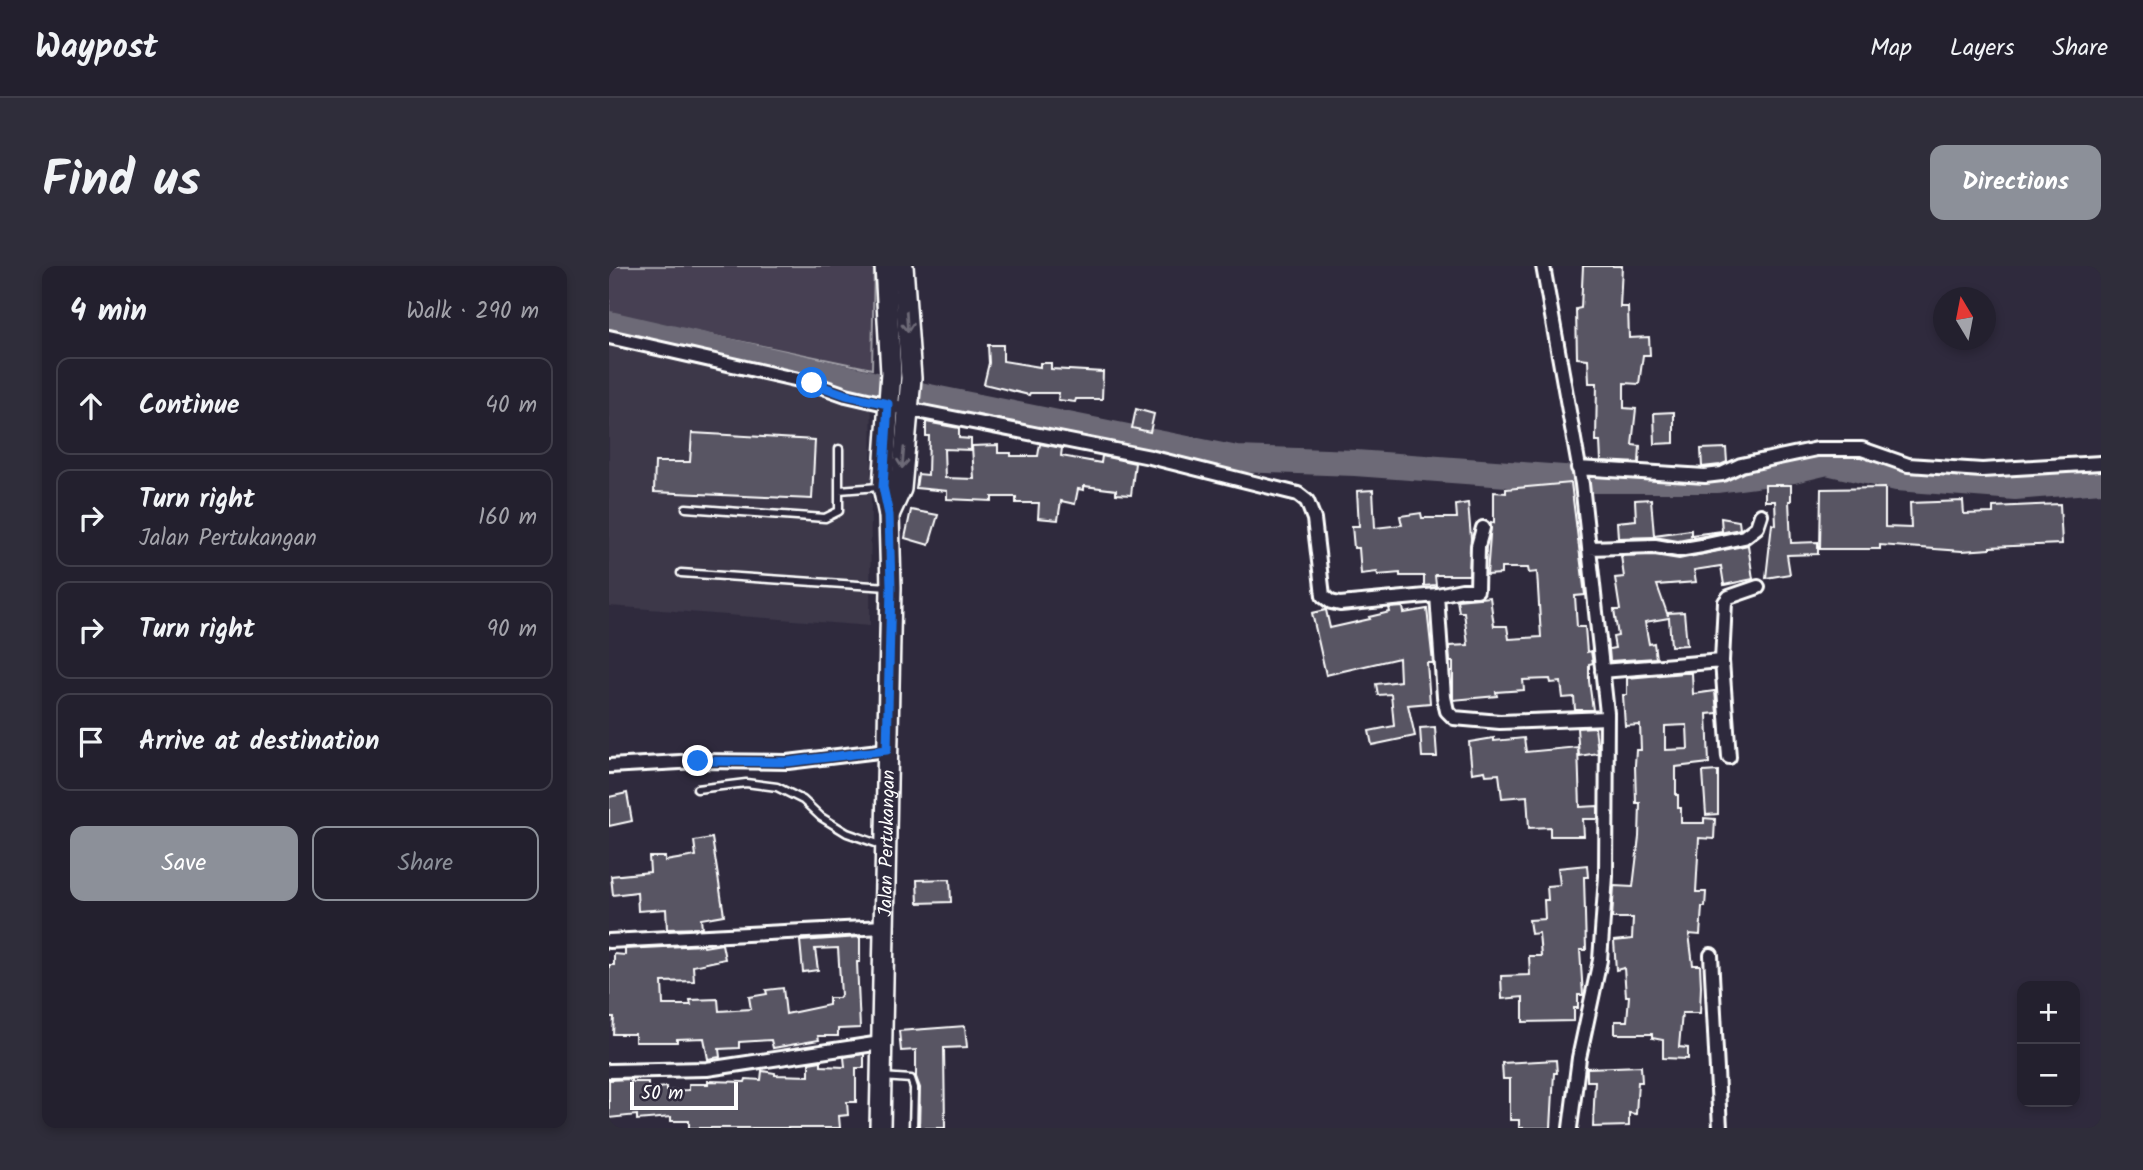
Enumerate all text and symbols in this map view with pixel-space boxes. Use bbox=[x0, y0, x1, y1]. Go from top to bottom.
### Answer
text: Waypost bbox=[35, 22, 158, 75]
text: Map bbox=[1870, 29, 1912, 68]
text: Layers bbox=[1950, 29, 2014, 68]
text: Share bbox=[2052, 29, 2108, 68]
text: Find us bbox=[42, 143, 200, 221]
button: Directions bbox=[1930, 145, 2101, 220]
north arrow bbox=[1933, 287, 1996, 350]
text: 4 min bbox=[70, 288, 147, 336]
text: Walk · 290 m bbox=[406, 294, 539, 330]
one-way arrow bbox=[900, 310, 913, 333]
route start bbox=[796, 367, 827, 398]
text: Continue bbox=[139, 385, 240, 427]
icon: ahead bbox=[72, 387, 110, 425]
text: 40 m bbox=[485, 388, 537, 424]
one-way arrow bbox=[896, 446, 909, 469]
text: Turn right bbox=[139, 479, 255, 521]
icon: right bbox=[72, 499, 110, 537]
text: 160 m bbox=[478, 500, 537, 536]
text: Jalan Pertukangan bbox=[139, 521, 317, 557]
text: Turn right bbox=[139, 609, 255, 651]
icon: right bbox=[72, 611, 110, 649]
text: 90 m bbox=[487, 612, 537, 648]
text: Arrive at destination bbox=[139, 721, 379, 763]
icon: arrive bbox=[72, 723, 110, 761]
route end bbox=[682, 745, 713, 776]
street label: Jalan Pertukangan bbox=[871, 769, 904, 917]
button: Save bbox=[70, 826, 298, 901]
button: Share bbox=[312, 826, 539, 901]
map controls bbox=[2017, 981, 2080, 1107]
button: + bbox=[2017, 981, 2080, 1044]
button: − bbox=[2017, 1044, 2080, 1107]
scale bar bbox=[630, 1079, 739, 1111]
text: 50 m bbox=[641, 1079, 683, 1109]

